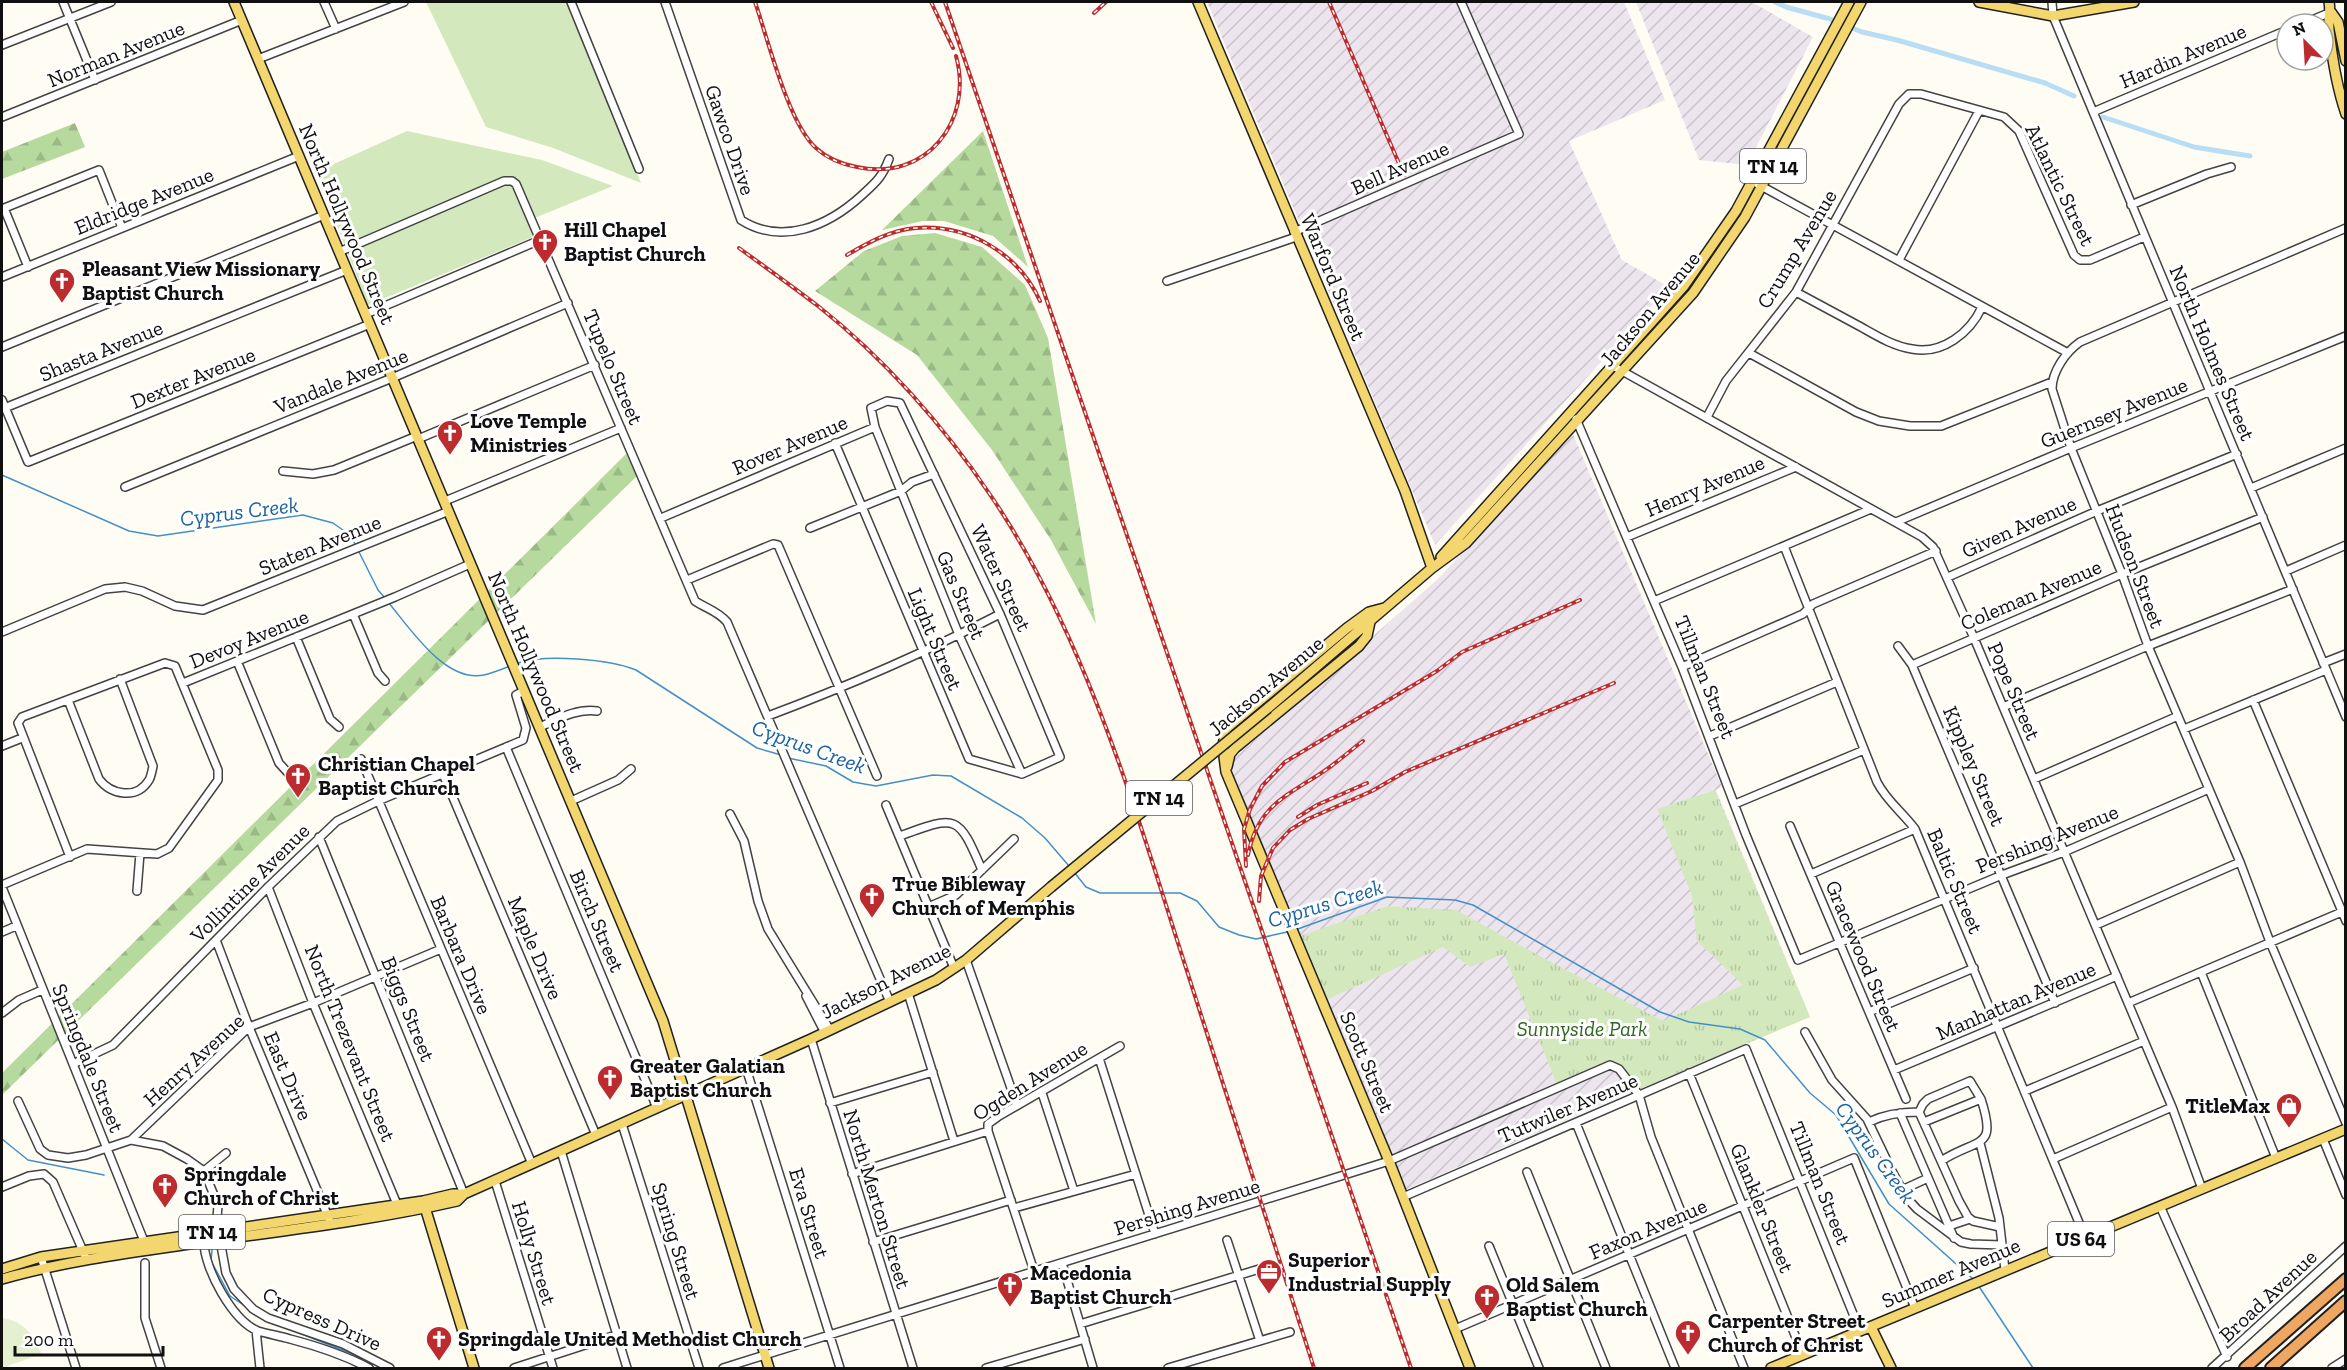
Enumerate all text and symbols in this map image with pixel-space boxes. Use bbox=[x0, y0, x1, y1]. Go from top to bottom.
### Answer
north arrow bbox=[2275, 12, 2335, 72]
street label: Norman Avenue bbox=[44, 15, 188, 92]
street label: Hardin Avenue bbox=[2116, 18, 2250, 93]
text: N bbox=[2290, 18, 2309, 40]
street label: Gawco Drive bbox=[700, 81, 761, 198]
street label: North Hollywood Street bbox=[294, 120, 401, 328]
street label: Atlantic Street bbox=[2020, 120, 2101, 250]
street label: Bell Avenue bbox=[1347, 135, 1453, 200]
road number: TN 14 bbox=[1740, 149, 1806, 183]
street label: Eldridge Avenue bbox=[71, 161, 217, 240]
street label: Crump Avenue bbox=[1751, 185, 1842, 313]
street label: Warford Street bbox=[1295, 210, 1372, 344]
place label: Hill Chapel Baptist Church bbox=[564, 217, 706, 266]
church icon: Hill Chapel Baptist Church bbox=[530, 227, 560, 265]
street label: Jackson Avenue bbox=[1594, 246, 1705, 371]
place label: Pleasant View Missionary Baptist Church bbox=[82, 256, 320, 305]
street label: North Holmes Street bbox=[2164, 262, 2261, 444]
church icon: Pleasant View Missionary Baptist Church bbox=[47, 266, 77, 304]
street label: Tupelo Street bbox=[578, 305, 649, 428]
street label: Shasta Avenue bbox=[35, 314, 166, 387]
street label: Dexter Avenue bbox=[127, 341, 259, 414]
street label: Vandale Avenue bbox=[269, 342, 412, 419]
street label: Guernsey Avenue bbox=[2037, 372, 2191, 453]
place label: Love Temple Ministries bbox=[470, 408, 587, 457]
street label: Rover Avenue bbox=[729, 409, 851, 480]
church icon: Love Temple Ministries bbox=[435, 418, 465, 456]
street label: Henry Avenue bbox=[1641, 449, 1768, 522]
street label: Given Avenue bbox=[1958, 490, 2080, 563]
water label: Cyprus Creek bbox=[178, 491, 300, 532]
street label: Hudson Street bbox=[2100, 500, 2171, 632]
street label: Staten Avenue bbox=[255, 509, 385, 580]
street label: Water Street bbox=[966, 520, 1037, 635]
street label: Gas Street bbox=[932, 547, 991, 643]
street label: Coleman Avenue bbox=[1957, 554, 2105, 636]
street label: North Hollywood Street bbox=[483, 568, 590, 776]
street label: Light Street bbox=[903, 584, 968, 694]
street label: Devoy Avenue bbox=[186, 603, 312, 674]
street label: Tillman Street bbox=[1669, 612, 1742, 742]
street label: Jackson Avenue bbox=[1203, 630, 1328, 741]
street label: Pope Street bbox=[1983, 638, 2046, 744]
street label: Kippley Street bbox=[1938, 702, 2011, 830]
water label: Cyprus Creek bbox=[748, 713, 870, 780]
place label: Christian Chapel Baptist Church bbox=[318, 751, 475, 800]
church icon: Christian Chapel Baptist Church bbox=[283, 761, 313, 799]
road number: TN 14 bbox=[1126, 781, 1192, 815]
street label: Pershing Avenue bbox=[1972, 799, 2122, 878]
street label: Vollintine Avenue bbox=[184, 818, 315, 948]
street label: Baltic Street bbox=[1922, 824, 1989, 937]
street label: Birch Street bbox=[565, 866, 630, 976]
place label: True Bibleway Church of Memphis bbox=[892, 871, 1075, 920]
water label: Cyprus Creek bbox=[1264, 873, 1386, 934]
street label: Gracewood Street bbox=[1820, 876, 1907, 1035]
church icon: True Bibleway Church of Memphis bbox=[857, 881, 887, 919]
street label: Barbara Drive bbox=[425, 892, 498, 1018]
street label: Maple Drive bbox=[503, 892, 568, 1003]
street label: Jackson Avenue bbox=[817, 937, 955, 1024]
street label: North Trezevant Street bbox=[300, 941, 401, 1145]
street label: Biggs Street bbox=[376, 953, 441, 1065]
street label: Manhattan Avenue bbox=[1932, 956, 2099, 1045]
street label: Springdale Street bbox=[47, 980, 130, 1136]
street label: Henry Avenue bbox=[138, 1008, 249, 1111]
street label: Scott Street bbox=[1335, 1008, 1400, 1116]
park label: Sunnyside Park bbox=[1517, 1016, 1647, 1041]
street label: East Drive bbox=[259, 1028, 318, 1124]
street label: Ogden Avenue bbox=[968, 1035, 1092, 1126]
place label: Greater Galatian Baptist Church bbox=[630, 1053, 786, 1102]
church icon: Greater Galatian Baptist Church bbox=[595, 1063, 625, 1101]
street label: Tutwiler Avenue bbox=[1494, 1067, 1641, 1148]
shop icon: TitleMax bbox=[2274, 1091, 2304, 1129]
place label: TitleMax bbox=[2185, 1093, 2270, 1118]
water label: Cyprus Creek bbox=[1830, 1096, 1922, 1209]
street label: North Merton Street bbox=[838, 1106, 917, 1292]
street label: Tillman Street bbox=[1784, 1118, 1857, 1248]
street label: Glankler Street bbox=[1725, 1140, 1800, 1276]
place label: Springdale Church of Christ bbox=[184, 1161, 340, 1210]
street label: Eva Street bbox=[784, 1165, 835, 1261]
church icon: Springdale Church of Christ bbox=[150, 1171, 180, 1209]
street label: Pershing Avenue bbox=[1111, 1172, 1263, 1241]
street label: Spring Street bbox=[647, 1179, 706, 1303]
street label: Faxon Avenue bbox=[1585, 1192, 1711, 1265]
street label: Holly Street bbox=[507, 1198, 562, 1308]
road number: TN 14 bbox=[179, 1215, 245, 1249]
road number: US 64 bbox=[2048, 1222, 2114, 1256]
street label: Summer Avenue bbox=[1878, 1232, 2024, 1313]
street label: Broad Avenue bbox=[2214, 1244, 2322, 1347]
place label: Superior Industrial Supply bbox=[1288, 1247, 1451, 1296]
office icon: Superior Industrial Supply bbox=[1254, 1257, 1284, 1295]
place label: Macedonia Baptist Church bbox=[1030, 1260, 1172, 1309]
church icon: Macedonia Baptist Church bbox=[995, 1270, 1025, 1308]
place label: Old Salem Baptist Church bbox=[1506, 1272, 1648, 1321]
street label: Cypress Drive bbox=[259, 1281, 385, 1356]
church icon: Old Salem Baptist Church bbox=[1472, 1282, 1502, 1320]
place label: Carpenter Street Church of Christ bbox=[1708, 1308, 1866, 1357]
church icon: Carpenter Street Church of Christ bbox=[1673, 1318, 1703, 1356]
scale bar bbox=[15, 1319, 164, 1357]
church icon: Springdale United Methodist Church bbox=[424, 1324, 454, 1362]
place label: Springdale United Methodist Church bbox=[458, 1326, 802, 1351]
text: 200 m bbox=[24, 1329, 74, 1351]

